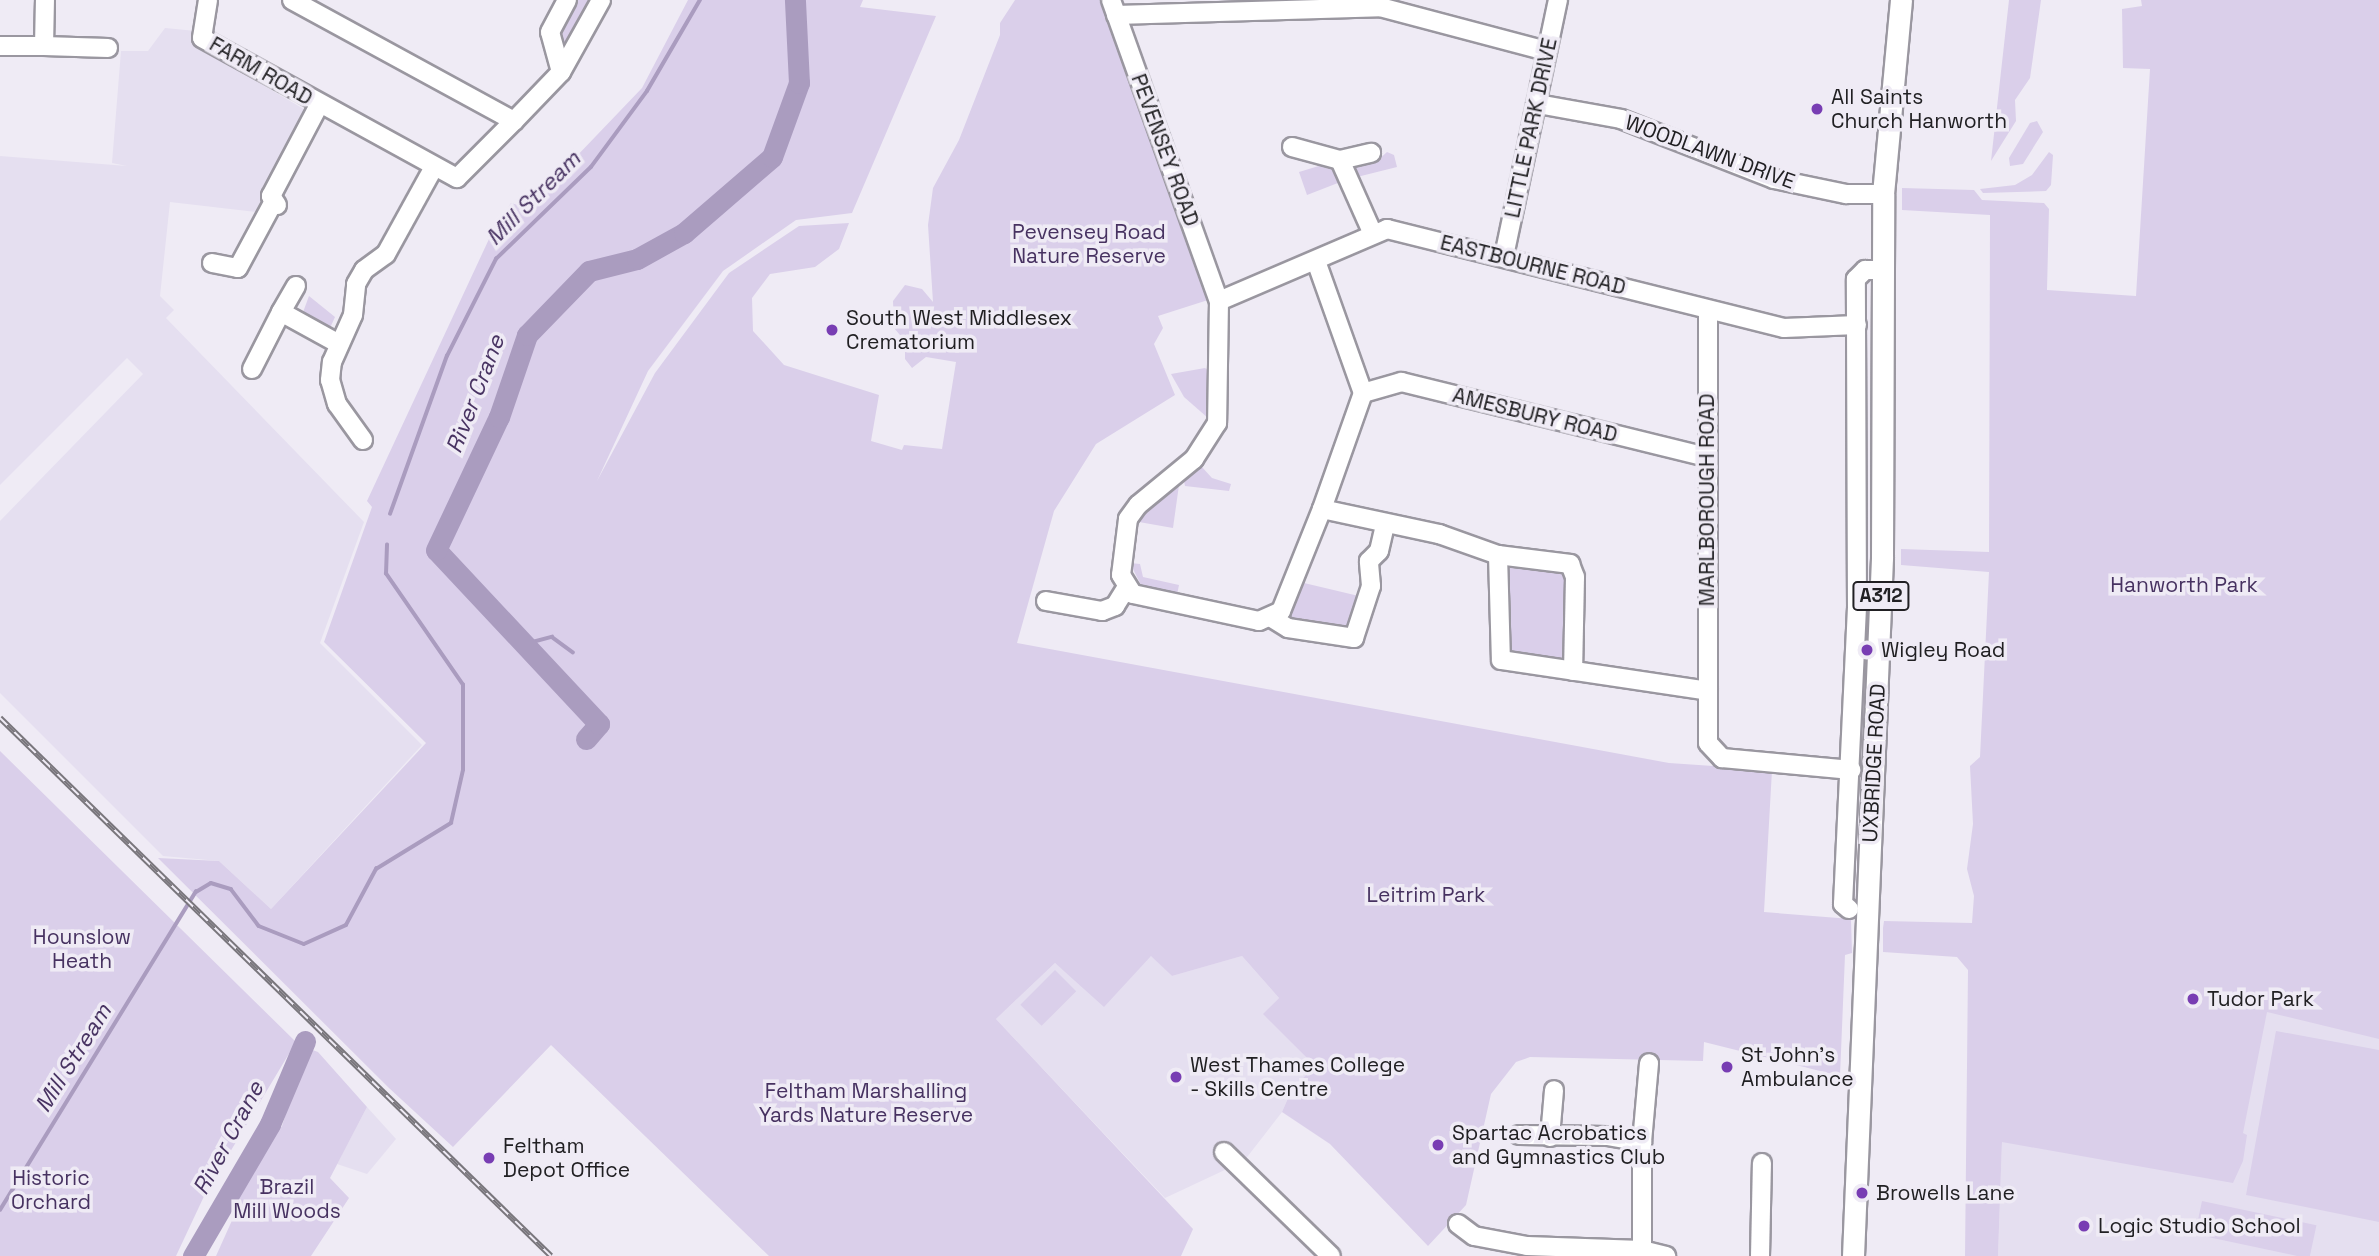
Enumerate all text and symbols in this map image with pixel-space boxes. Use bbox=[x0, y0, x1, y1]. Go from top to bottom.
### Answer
street label: FARM ROAD bbox=[205, 31, 317, 111]
street label: LITTLE PARK DRIVE bbox=[1500, 36, 1562, 220]
street label: PEVENSEY ROAD bbox=[1126, 70, 1204, 230]
place label: All Saints Church Hanworth bbox=[1831, 84, 2007, 134]
marker: All Saints Church Hanworth bbox=[1809, 101, 1825, 117]
street label: WOODLAWN DRIVE bbox=[1622, 110, 1798, 194]
water label: Mill Stream bbox=[480, 145, 586, 251]
park label: Pevensey Road Nature Reserve bbox=[1012, 219, 1166, 269]
street label: EASTBOURNE ROAD bbox=[1438, 230, 1628, 300]
place label: South West Middlesex Crematorium bbox=[846, 305, 1072, 355]
marker: South West Middlesex Crematorium bbox=[824, 322, 840, 338]
water label: River Crane bbox=[440, 331, 510, 457]
street label: AMESBURY ROAD bbox=[1450, 382, 1620, 448]
street label: MARLBOROUGH ROAD bbox=[1694, 394, 1720, 606]
park label: Hanworth Park bbox=[2110, 572, 2258, 598]
road number: A312 bbox=[1851, 580, 1911, 611]
place label: Wigley Road bbox=[1881, 637, 2005, 663]
marker: Wigley Road bbox=[1859, 642, 1875, 658]
street label: UXBRIDGE ROAD bbox=[1857, 683, 1891, 843]
park label: Leitrim Park bbox=[1367, 882, 1485, 908]
park label: Hounslow Heath bbox=[33, 924, 131, 974]
place label: Tudor Park bbox=[2207, 986, 2314, 1012]
marker: Tudor Park bbox=[2185, 991, 2201, 1007]
water label: Mill Stream bbox=[29, 999, 117, 1117]
place label: St John's Ambulance bbox=[1741, 1042, 1854, 1092]
place label: West Thames College - Skills Centre bbox=[1190, 1052, 1406, 1102]
marker: St John's Ambulance bbox=[1719, 1059, 1735, 1075]
marker: West Thames College - Skills Centre bbox=[1168, 1069, 1184, 1085]
water label: River Crane bbox=[187, 1077, 269, 1199]
park label: Feltham Marshalling Yards Nature Reserve bbox=[759, 1078, 973, 1128]
place label: Spartac Acrobatics and Gymnastics Club bbox=[1452, 1120, 1665, 1170]
place label: Feltham Depot Office bbox=[503, 1133, 630, 1183]
marker: Spartac Acrobatics and Gymnastics Club bbox=[1430, 1137, 1446, 1153]
marker: Feltham Depot Office bbox=[481, 1150, 497, 1166]
park label: Historic Orchard bbox=[11, 1165, 91, 1215]
park label: Brazil Mill Woods bbox=[233, 1174, 341, 1224]
place label: Browells Lane bbox=[1876, 1180, 2015, 1206]
marker: Browells Lane bbox=[1854, 1185, 1870, 1201]
place label: Logic Studio School bbox=[2098, 1213, 2301, 1239]
marker: Logic Studio School bbox=[2076, 1218, 2092, 1234]

